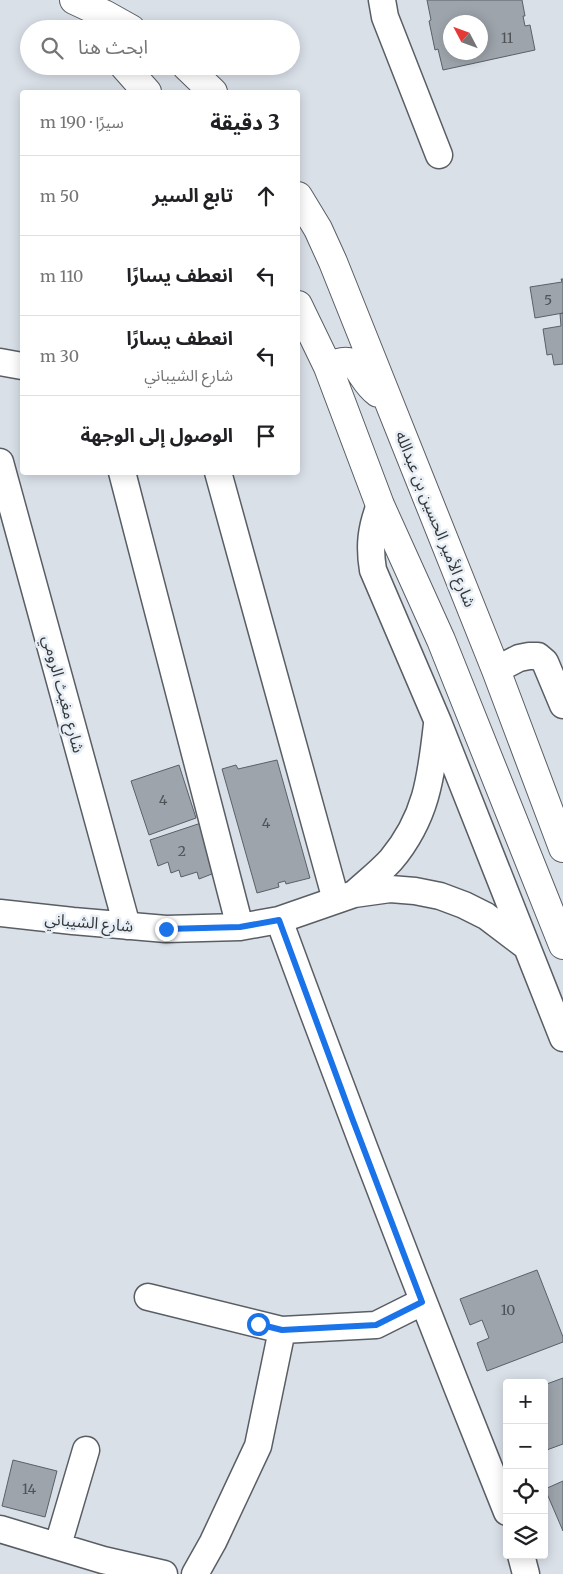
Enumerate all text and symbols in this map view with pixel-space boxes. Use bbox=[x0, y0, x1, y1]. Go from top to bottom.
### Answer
north arrow bbox=[443, 15, 488, 60]
search box bbox=[20, 20, 300, 75]
house number: 11 bbox=[501, 29, 513, 47]
icon: search bbox=[38, 34, 66, 62]
text: ابحث هنا bbox=[78, 35, 148, 59]
text: 3 دقيقة bbox=[210, 109, 280, 136]
text: سيرًا · 190 m bbox=[40, 112, 124, 132]
icon: ahead bbox=[252, 182, 280, 210]
text: تابع السير bbox=[152, 183, 233, 207]
text: 50 m bbox=[40, 186, 79, 206]
icon: left bbox=[252, 262, 280, 290]
text: انعطف يسارًا bbox=[126, 263, 233, 287]
text: 110 m bbox=[40, 266, 83, 286]
house number: 5 bbox=[544, 291, 552, 309]
text: انعطف يسارًا bbox=[126, 326, 233, 350]
icon: left bbox=[252, 342, 280, 370]
text: 30 m bbox=[40, 346, 79, 366]
text: شارع الشيباني bbox=[144, 365, 233, 385]
icon: arrive bbox=[252, 422, 280, 450]
text: الوصول إلى الوجهة bbox=[81, 423, 233, 447]
street label: شارع الأمير الحسين بن عبدالله bbox=[389, 428, 481, 611]
street label: شارع مغيث الرومي bbox=[36, 633, 89, 756]
house number: 4 bbox=[159, 791, 168, 809]
house number: 4 bbox=[262, 814, 271, 832]
house number: 2 bbox=[178, 842, 186, 860]
street label: شارع الشيباني bbox=[44, 908, 134, 939]
route end bbox=[155, 918, 178, 941]
house number: 10 bbox=[501, 1301, 515, 1319]
route start bbox=[247, 1313, 270, 1336]
map controls bbox=[503, 1379, 548, 1559]
button: + bbox=[503, 1379, 548, 1424]
button: − bbox=[503, 1424, 548, 1469]
button: locate bbox=[503, 1469, 548, 1514]
house number: 14 bbox=[22, 1480, 36, 1498]
button: layers bbox=[503, 1514, 548, 1559]

